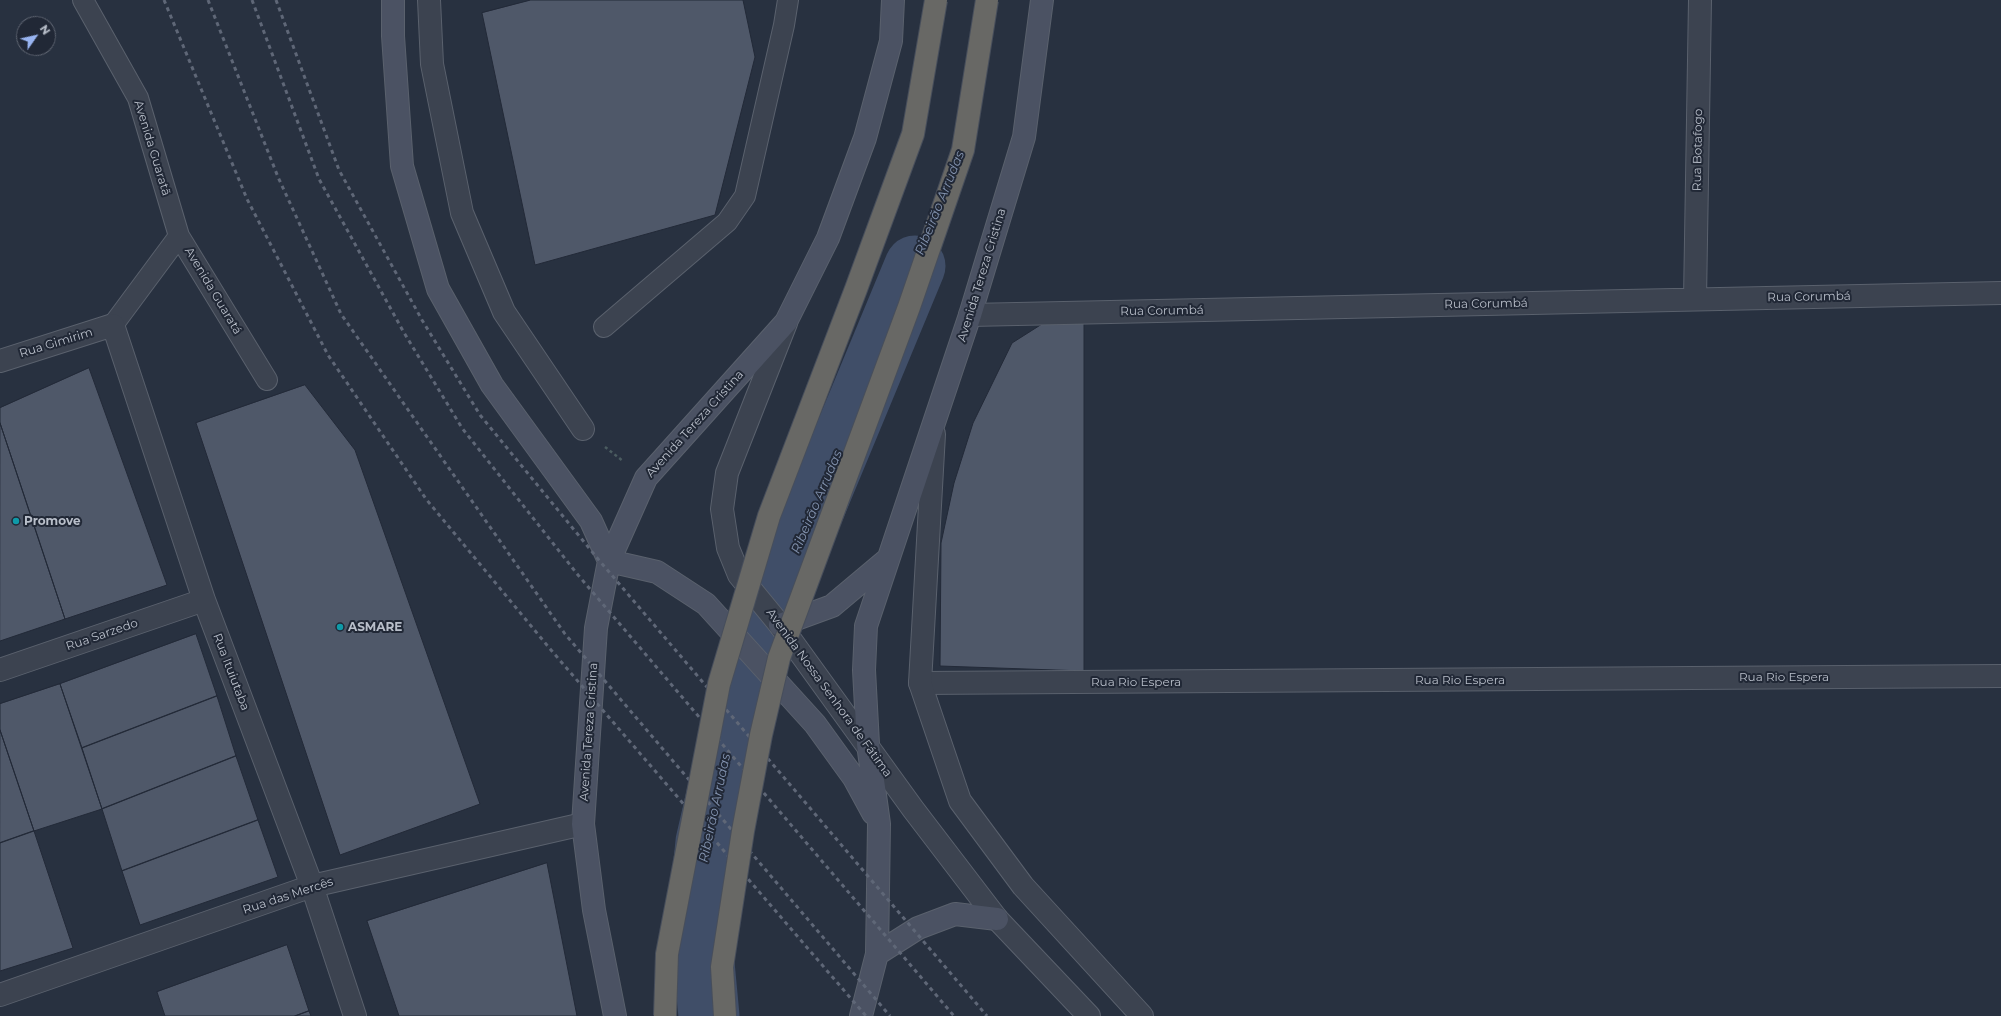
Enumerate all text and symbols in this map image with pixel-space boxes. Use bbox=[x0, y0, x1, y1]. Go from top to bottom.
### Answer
north arrow bbox=[16, 16, 56, 56]
text: N bbox=[37, 22, 53, 37]
street label: Avenida Guaratã bbox=[131, 99, 173, 197]
street label: Rua Botafogo bbox=[1690, 109, 1706, 191]
water label: Ribeirão Arrudas bbox=[912, 149, 968, 257]
street label: Avenida Tereza Cristina bbox=[955, 207, 1009, 343]
street label: Avenida Guaratá bbox=[181, 245, 245, 337]
street label: Rua Corumbá bbox=[1767, 289, 1851, 305]
street label: Rua Corumbá bbox=[1444, 296, 1528, 312]
street label: Rua Corumbá bbox=[1120, 303, 1204, 319]
street label: Rua Gimirim bbox=[18, 325, 94, 361]
street label: Avenida Tereza Cristina bbox=[643, 368, 747, 480]
water label: Ribeirão Arrudas bbox=[788, 448, 846, 556]
place label: Promove bbox=[24, 514, 80, 528]
marker: Promove bbox=[11, 516, 21, 526]
street label: Avenida Nossa Senhora de Fátima bbox=[763, 606, 895, 780]
street label: Rua Sarzedo bbox=[64, 616, 140, 654]
place label: ASMARE bbox=[348, 620, 402, 634]
marker: ASMARE bbox=[335, 622, 345, 632]
street label: Rua Ituiutaba bbox=[210, 631, 252, 713]
street label: Avenida Tereza Cristina bbox=[577, 662, 601, 802]
street label: Rua Rio Espera bbox=[1739, 670, 1829, 684]
street label: Rua Rio Espera bbox=[1415, 673, 1505, 687]
street label: Rua Rio Espera bbox=[1091, 675, 1181, 689]
water label: Ribeirão Arrudas bbox=[696, 752, 734, 864]
street label: Rua das Mercês bbox=[241, 875, 335, 917]

